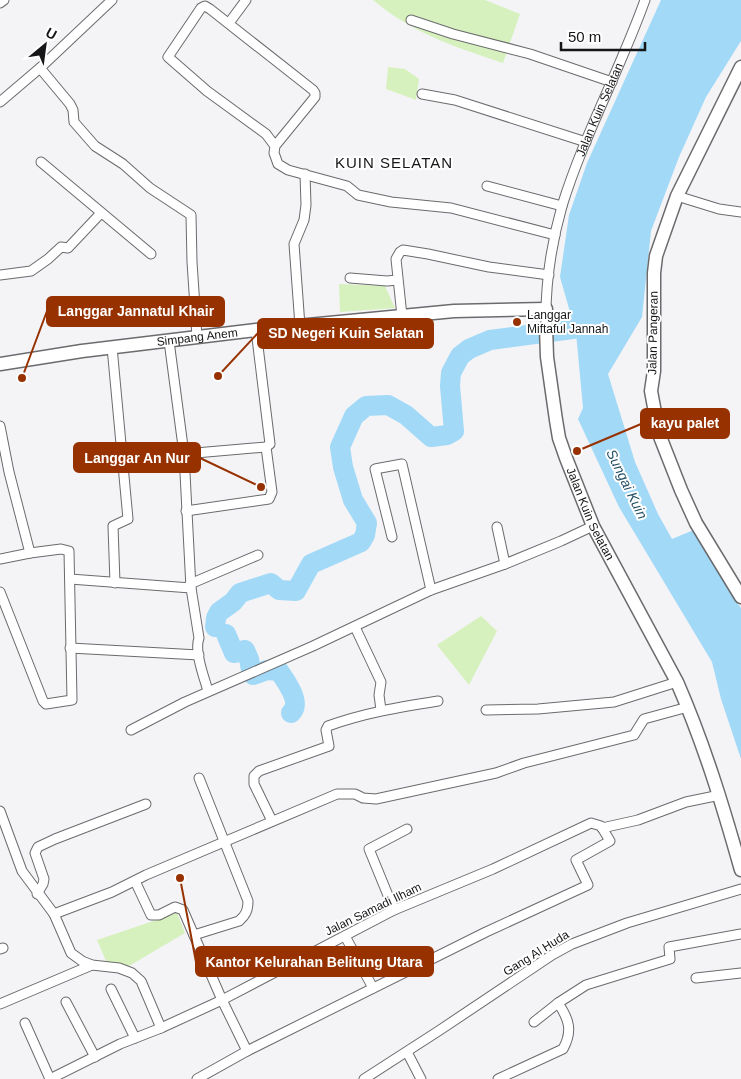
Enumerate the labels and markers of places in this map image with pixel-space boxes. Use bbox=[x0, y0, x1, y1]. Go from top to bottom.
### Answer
callout: Langgar Jannatul Khair bbox=[47, 297, 224, 326]
place label: Langgar Miftaful Jannah bbox=[527, 308, 608, 336]
marker: Langgar Miftaful Jannah bbox=[511, 316, 523, 328]
callout: SD Negeri Kuin Selatan bbox=[258, 319, 433, 348]
callout: kayu palet bbox=[641, 409, 729, 438]
callout: Langgar An Nur bbox=[74, 443, 200, 472]
callout: Kantor Kelurahan Belitung Utara bbox=[196, 947, 433, 976]

